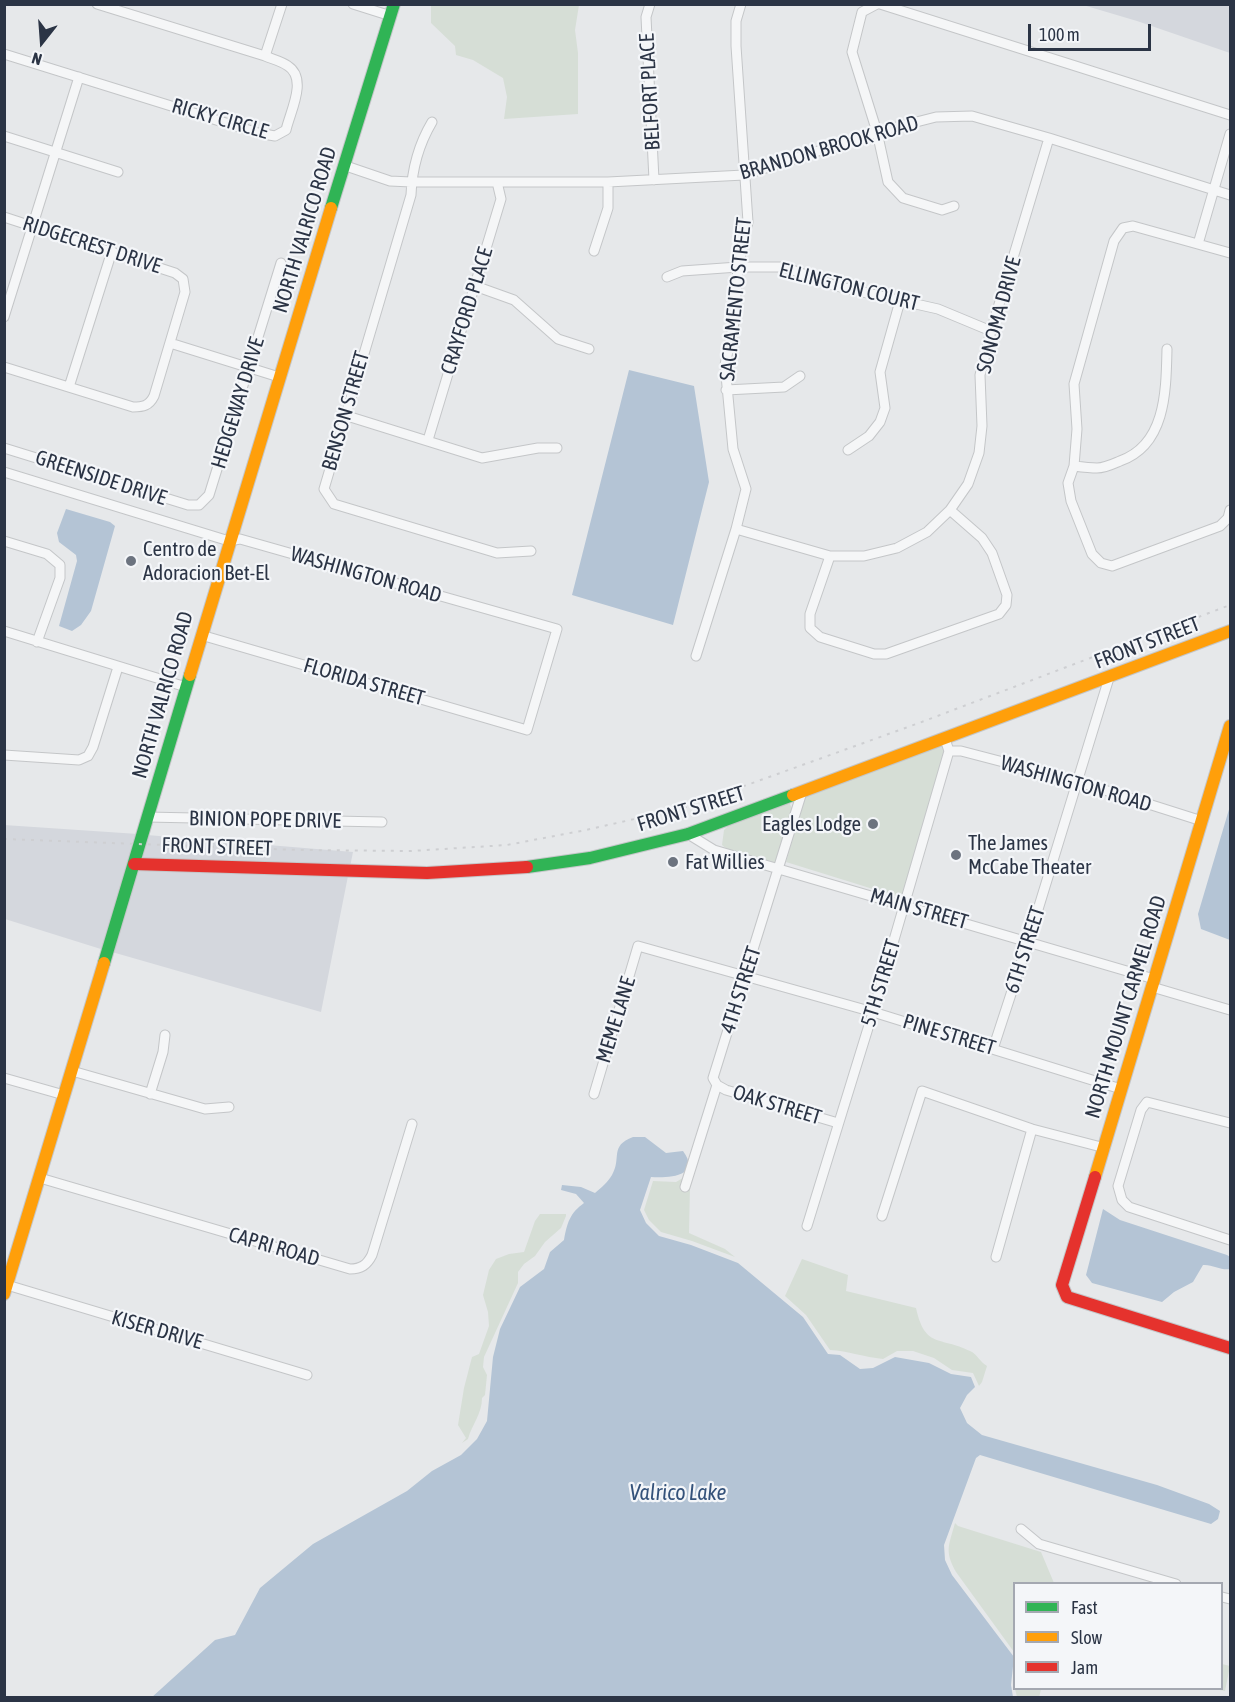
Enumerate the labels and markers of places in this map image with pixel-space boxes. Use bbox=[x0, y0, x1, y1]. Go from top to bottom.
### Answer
place label: Centro de Adoracion Bet-El bbox=[143, 536, 269, 586]
marker: Centro de Adoracion Bet-El bbox=[124, 554, 138, 568]
place label: Eagles Lodge bbox=[762, 811, 861, 837]
marker: Eagles Lodge bbox=[866, 817, 880, 831]
place label: The James McCabe Theater bbox=[968, 830, 1091, 880]
marker: The James McCabe Theater bbox=[949, 848, 963, 862]
place label: Fat Willies bbox=[685, 849, 765, 875]
marker: Fat Willies bbox=[666, 855, 680, 869]

